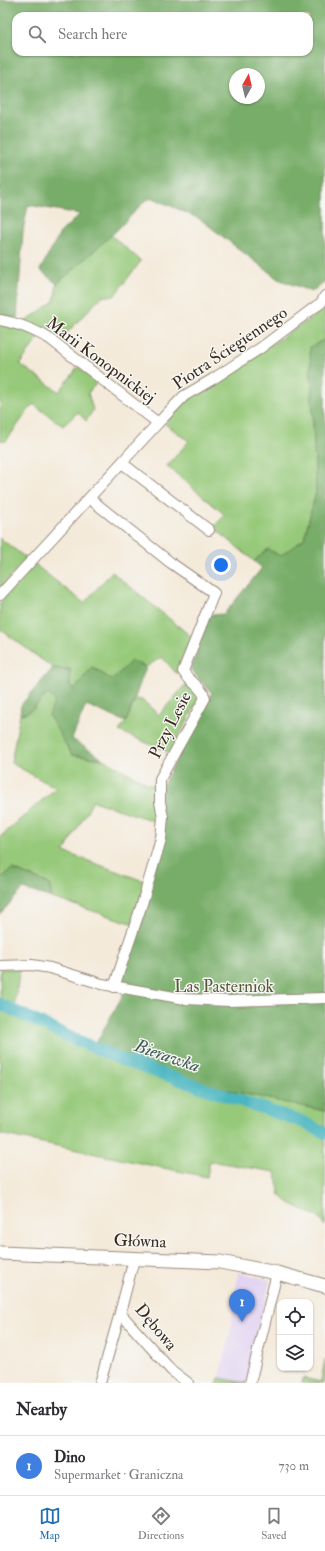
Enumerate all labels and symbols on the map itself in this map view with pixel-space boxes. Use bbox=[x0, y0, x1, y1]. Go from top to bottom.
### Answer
north arrow bbox=[229, 68, 265, 104]
street label: Piotra Ściegiennego bbox=[168, 301, 291, 394]
street label: Marii Konopnickiej bbox=[42, 312, 160, 409]
your location bbox=[211, 555, 231, 575]
street label: Przy Lesie bbox=[144, 688, 197, 762]
park label: Las Pasterniok bbox=[174, 976, 274, 997]
water label: Bierawka bbox=[131, 1034, 203, 1078]
street label: Główna bbox=[113, 1230, 168, 1252]
pin: 1 bbox=[229, 1289, 255, 1322]
street label: Dębowa bbox=[130, 1299, 182, 1356]

